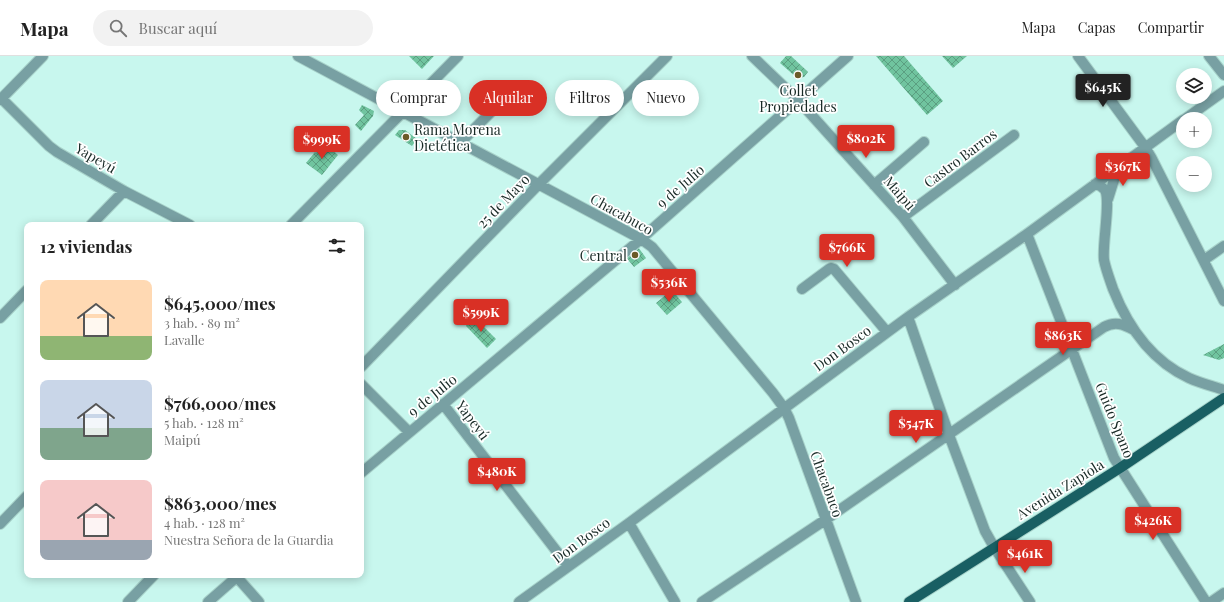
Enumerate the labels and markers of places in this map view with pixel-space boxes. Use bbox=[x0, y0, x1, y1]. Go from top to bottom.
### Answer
marker: Collet Propiedades bbox=[793, 70, 803, 80]
pin: $645K bbox=[1075, 74, 1131, 108]
place label: Collet Propiedades bbox=[759, 81, 837, 116]
place label: Rama Morena Dietética bbox=[414, 120, 501, 155]
pin: $802K bbox=[838, 125, 894, 159]
pin: $999K bbox=[294, 126, 350, 160]
marker: Rama Morena Dietética bbox=[401, 132, 411, 142]
pin: $367K bbox=[1095, 153, 1151, 187]
pin: $766K bbox=[819, 234, 875, 268]
place label: Central bbox=[580, 246, 627, 265]
marker: Central bbox=[630, 250, 640, 260]
pin: $536K bbox=[641, 269, 697, 303]
pin: $599K bbox=[453, 299, 509, 333]
pin: $863K bbox=[1035, 322, 1091, 356]
pin: $547K bbox=[888, 410, 944, 444]
pin: $480K bbox=[469, 458, 525, 492]
pin: $426K bbox=[1125, 507, 1181, 541]
pin: $461K bbox=[997, 540, 1053, 574]

